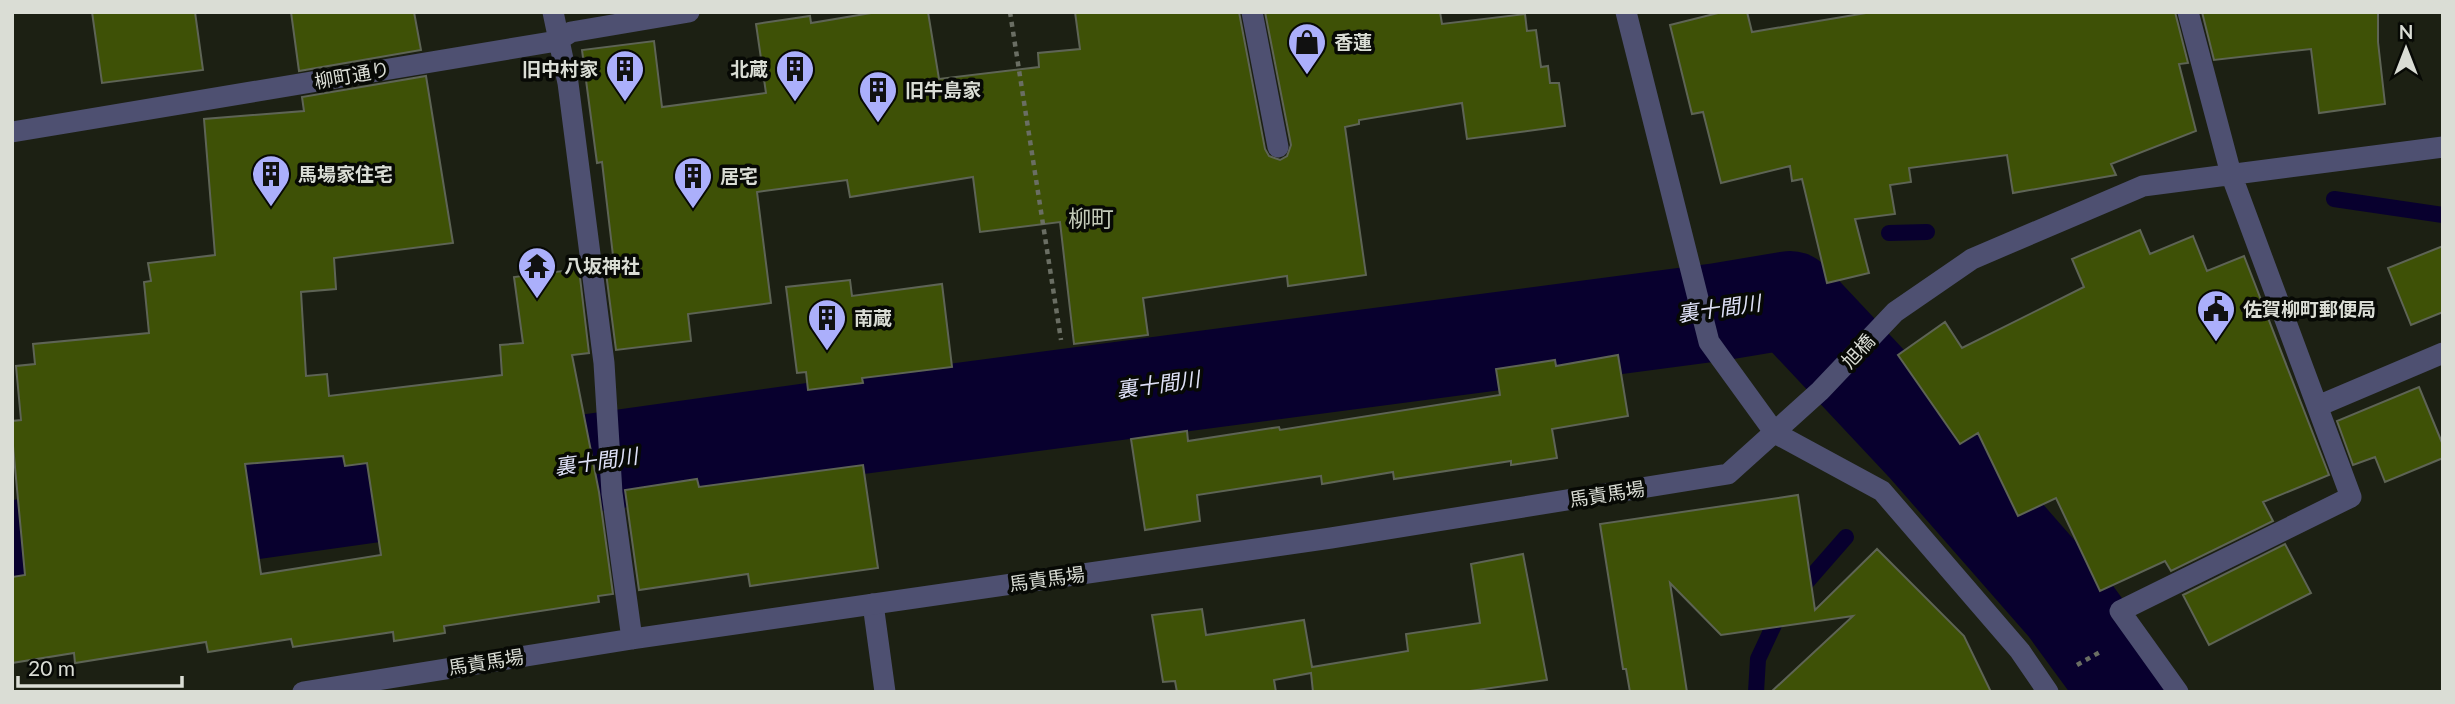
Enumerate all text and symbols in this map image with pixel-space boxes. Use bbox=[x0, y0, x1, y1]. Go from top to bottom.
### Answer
north arrow bbox=[2371, 14, 2441, 84]
text: N bbox=[2399, 20, 2413, 43]
shop icon: 香蓮 bbox=[1286, 21, 1328, 76]
place label: 香蓮 bbox=[1334, 30, 1372, 53]
building icon: 旧中村家 bbox=[604, 48, 646, 103]
building icon: 北蔵 bbox=[774, 48, 816, 103]
street label: 柳町通り bbox=[312, 57, 391, 92]
place label: 旧中村家 bbox=[522, 57, 598, 80]
place label: 北蔵 bbox=[730, 57, 768, 80]
building icon: 旧牛島家 bbox=[857, 69, 899, 124]
place label: 旧牛島家 bbox=[905, 78, 981, 101]
building icon: 馬場家住宅 bbox=[250, 153, 292, 208]
building icon: 居宅 bbox=[672, 155, 714, 210]
place label: 馬場家住宅 bbox=[298, 162, 393, 185]
place label: 居宅 bbox=[720, 164, 758, 187]
district label: 柳町 bbox=[1068, 204, 1114, 232]
temple icon: 八坂神社 bbox=[516, 245, 558, 300]
place label: 八坂神社 bbox=[564, 254, 640, 277]
public building icon: 佐賀柳町郵便局 bbox=[2195, 288, 2237, 343]
water label: 裏十間川 bbox=[1675, 289, 1764, 326]
building icon: 南蔵 bbox=[806, 297, 848, 352]
place label: 佐賀柳町郵便局 bbox=[2243, 297, 2376, 320]
place label: 南蔵 bbox=[854, 306, 892, 329]
street label: 旭橋 bbox=[1836, 329, 1879, 372]
water label: 裏十間川 bbox=[1114, 365, 1203, 402]
water label: 裏十間川 bbox=[552, 442, 641, 479]
street label: 馬責馬場 bbox=[1568, 476, 1646, 511]
street label: 馬責馬場 bbox=[1008, 562, 1086, 595]
scale bar bbox=[18, 644, 182, 688]
street label: 馬責馬場 bbox=[447, 644, 525, 679]
text: 20 m bbox=[28, 655, 75, 680]

